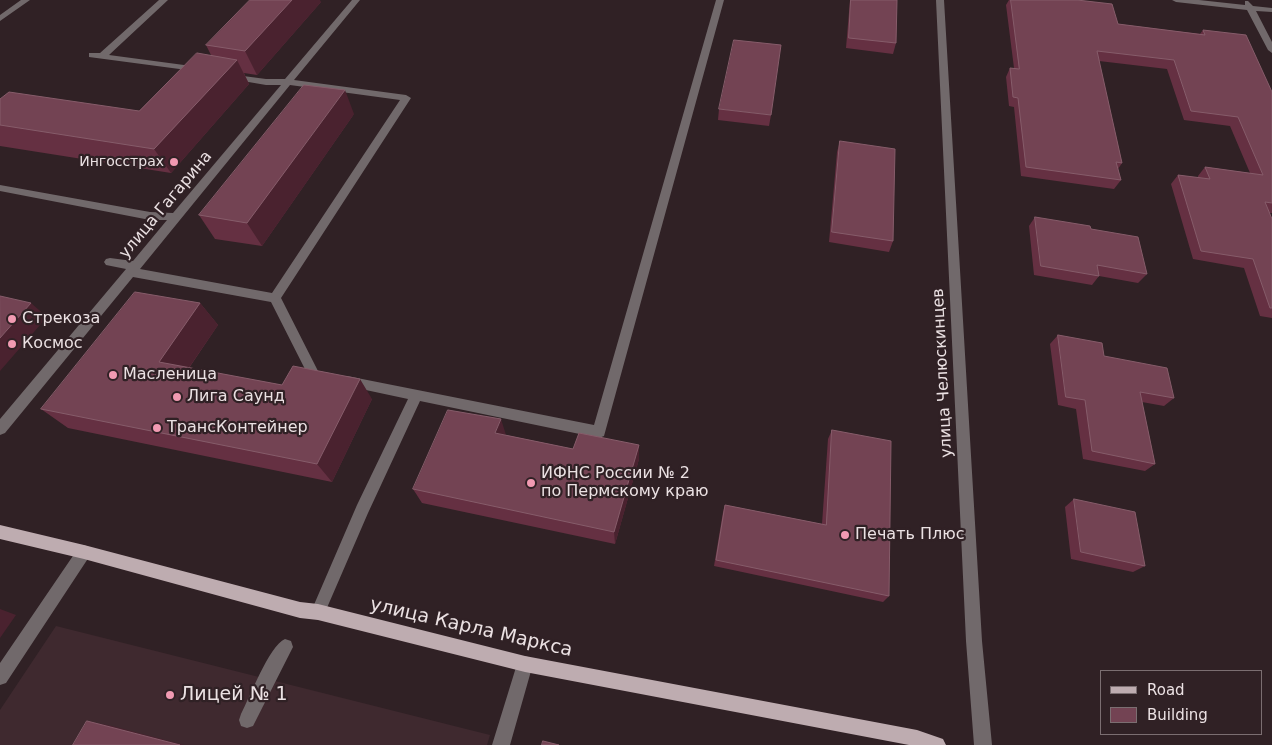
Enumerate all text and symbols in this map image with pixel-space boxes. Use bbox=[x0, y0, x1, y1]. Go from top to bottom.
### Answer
street label: улица Гагарина bbox=[115, 147, 217, 263]
place label: Ингосстрах bbox=[79, 154, 164, 170]
marker: Ингосстрах bbox=[168, 156, 180, 168]
street label: улица Челюскинцев bbox=[929, 288, 957, 458]
place label: Стрекоза bbox=[22, 309, 100, 329]
marker: Стрекоза bbox=[6, 313, 18, 325]
place label: Космос bbox=[22, 334, 83, 354]
marker: Космос bbox=[6, 338, 18, 350]
place label: Масленица bbox=[123, 365, 217, 385]
marker: Масленица bbox=[107, 369, 119, 381]
place label: Лига Саунд bbox=[187, 387, 285, 407]
marker: Лига Саунд bbox=[171, 391, 183, 403]
place label: ТрансКонтейнер bbox=[167, 418, 308, 438]
marker: ТрансКонтейнер bbox=[151, 422, 163, 434]
place label: ИФНС России № 2 по Пермскому краю bbox=[541, 464, 708, 502]
marker: ИФНС России № 2 по Пермскому краю bbox=[525, 477, 537, 489]
place label: Печать Плюс bbox=[855, 525, 964, 545]
marker: Печать Плюс bbox=[839, 529, 851, 541]
street label: улица Карла Маркса bbox=[368, 594, 574, 662]
legend bbox=[1100, 670, 1262, 735]
text: Road bbox=[1147, 681, 1185, 699]
place label: Лицей № 1 bbox=[180, 684, 288, 706]
marker: Лицей № 1 bbox=[164, 689, 176, 701]
text: Building bbox=[1147, 706, 1208, 724]

